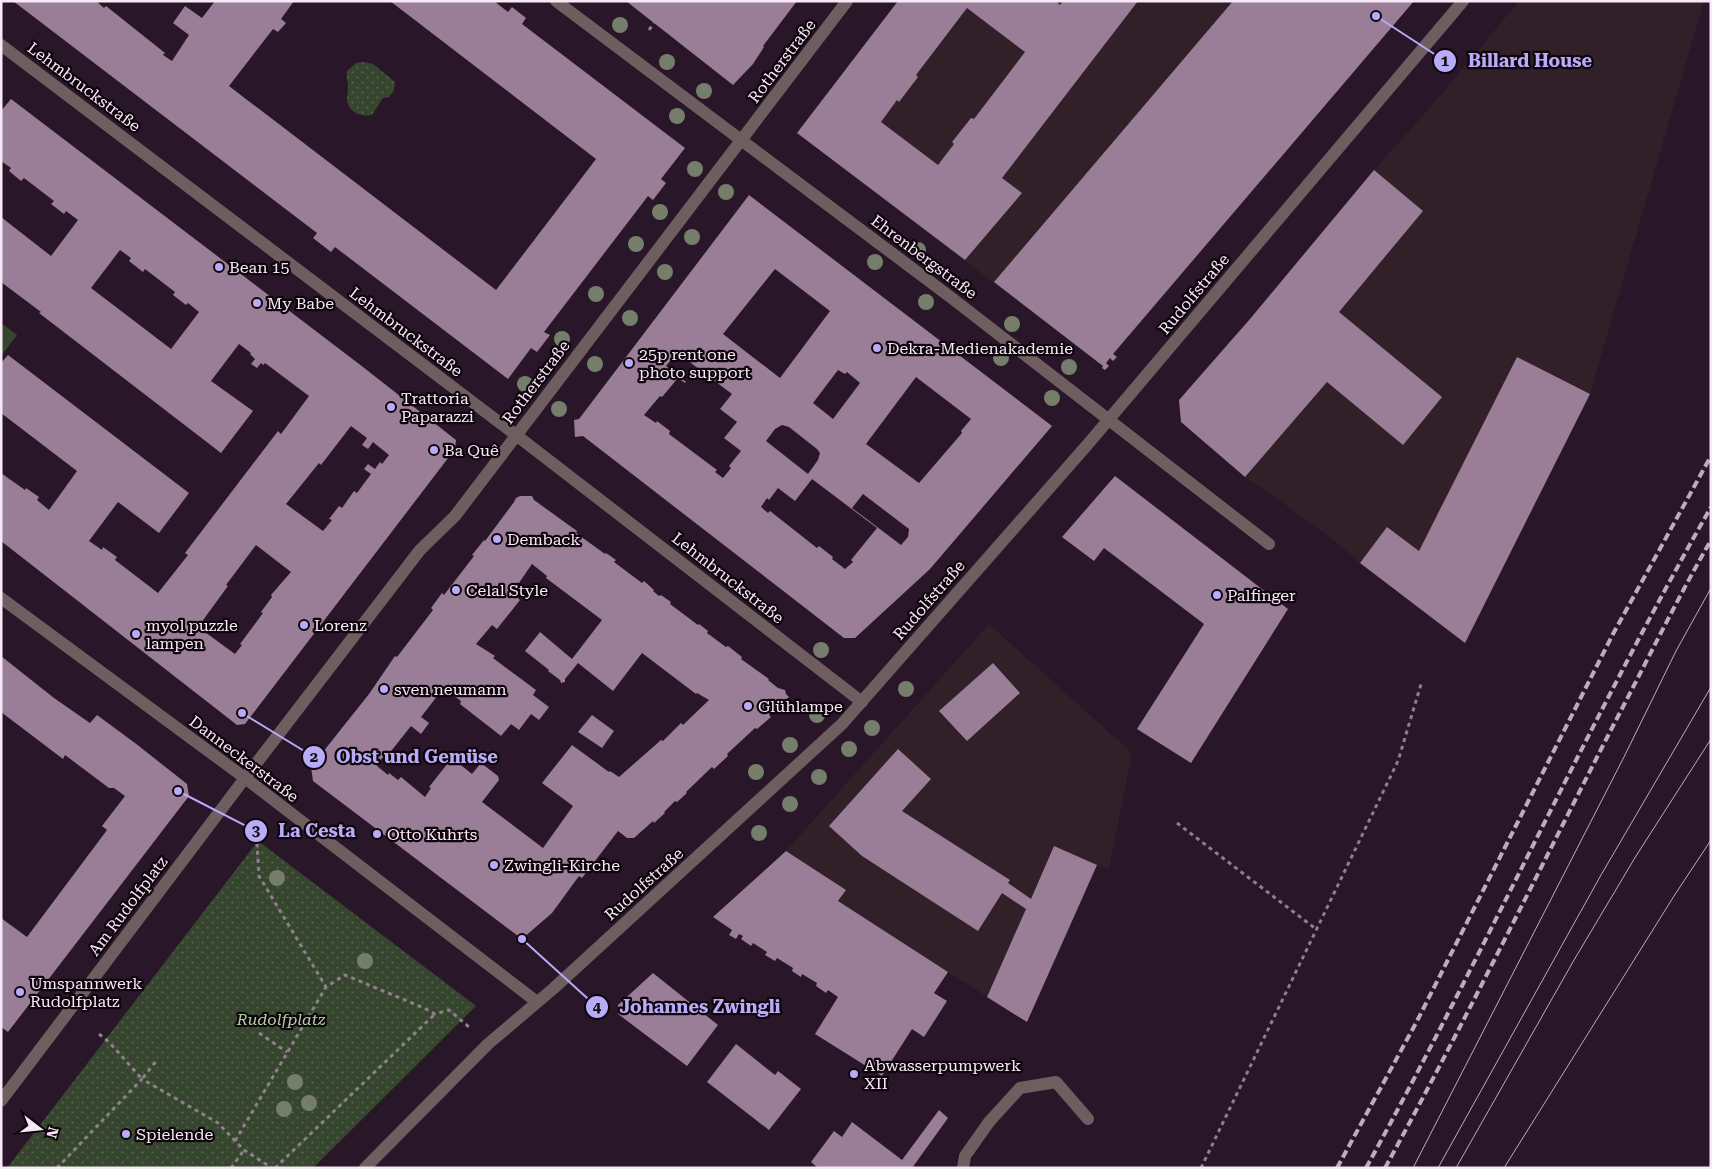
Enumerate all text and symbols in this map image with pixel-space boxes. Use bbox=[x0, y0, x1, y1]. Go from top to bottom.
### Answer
street label: Rotherstraße bbox=[744, 15, 820, 107]
street label: Lehmbruckstraße bbox=[24, 38, 144, 136]
callout: Billard House bbox=[1433, 44, 1602, 77]
text: Billard House bbox=[1468, 50, 1592, 71]
text: 1 bbox=[1441, 52, 1450, 70]
street label: Ehrenbergstraße bbox=[867, 211, 981, 303]
street label: Rudolfstraße bbox=[1155, 250, 1233, 338]
place label: Bean 15 bbox=[229, 258, 289, 277]
marker: Bean 15 bbox=[213, 261, 225, 273]
street label: Lehmbruckstraße bbox=[346, 283, 466, 381]
place label: My Babe bbox=[267, 294, 334, 313]
marker: My Babe bbox=[251, 297, 263, 309]
street label: Rotherstraße bbox=[498, 336, 574, 428]
place label: Dekra-Medienakademie bbox=[887, 339, 1073, 358]
marker: Dekra-Medienakademie bbox=[871, 342, 883, 354]
place label: 25p rent one photo support bbox=[639, 345, 750, 382]
marker: 25p rent one photo support bbox=[623, 357, 635, 369]
place label: Trattoria Paparazzi bbox=[401, 389, 474, 426]
marker: Trattoria Paparazzi bbox=[385, 401, 397, 413]
place label: Ba Quê bbox=[444, 441, 499, 460]
marker: Ba Quê bbox=[428, 444, 440, 456]
street label: Lehmbruckstraße bbox=[668, 528, 788, 628]
place label: Demback bbox=[507, 530, 580, 549]
marker: Demback bbox=[491, 533, 503, 545]
street label: Rudolfstraße bbox=[889, 556, 969, 644]
place label: Celal Style bbox=[466, 581, 548, 600]
marker: Celal Style bbox=[450, 584, 462, 596]
place label: Palfinger bbox=[1227, 586, 1296, 605]
marker: Palfinger bbox=[1211, 589, 1223, 601]
place label: myol puzzle lampen bbox=[146, 616, 238, 653]
place label: Lorenz bbox=[314, 616, 367, 635]
marker: Lorenz bbox=[298, 619, 310, 631]
marker: myol puzzle lampen bbox=[130, 628, 142, 640]
place label: sven neumann bbox=[394, 680, 507, 699]
marker: sven neumann bbox=[378, 683, 390, 695]
place label: Glühlampe bbox=[758, 697, 843, 716]
marker: Glühlampe bbox=[742, 700, 754, 712]
street label: Danneckerstraße bbox=[186, 712, 303, 806]
callout: Obst und Gemüse bbox=[301, 740, 508, 773]
text: Obst und Gemüse bbox=[336, 746, 498, 767]
text: 2 bbox=[310, 748, 318, 766]
callout: La Cesta bbox=[244, 814, 366, 847]
text: La Cesta bbox=[278, 820, 356, 841]
text: 3 bbox=[252, 822, 261, 840]
place label: Otto Kuhrts bbox=[387, 825, 478, 844]
marker: Otto Kuhrts bbox=[371, 828, 383, 840]
street label: Rudolfstraße bbox=[601, 844, 687, 924]
street label: Am Rudolfplatz bbox=[84, 852, 172, 959]
place label: Zwingli-Kirche bbox=[504, 856, 620, 875]
marker: Zwingli-Kirche bbox=[488, 859, 500, 871]
place label: Umspannwerk Rudolfplatz bbox=[30, 974, 143, 1011]
marker: Umspannwerk Rudolfplatz bbox=[14, 986, 26, 998]
callout: Johannes Zwingli bbox=[584, 990, 791, 1023]
text: Johannes Zwingli bbox=[619, 996, 781, 1017]
text: 4 bbox=[593, 998, 602, 1016]
park label: Rudolfplatz bbox=[236, 1010, 325, 1029]
place label: Abwasserpumpwerk XII bbox=[864, 1056, 1021, 1093]
marker: Abwasserpumpwerk XII bbox=[848, 1068, 860, 1080]
north arrow bbox=[15, 1104, 65, 1154]
text: N bbox=[43, 1125, 62, 1140]
place label: Spielende bbox=[136, 1125, 213, 1144]
marker: Spielende bbox=[120, 1128, 132, 1140]

